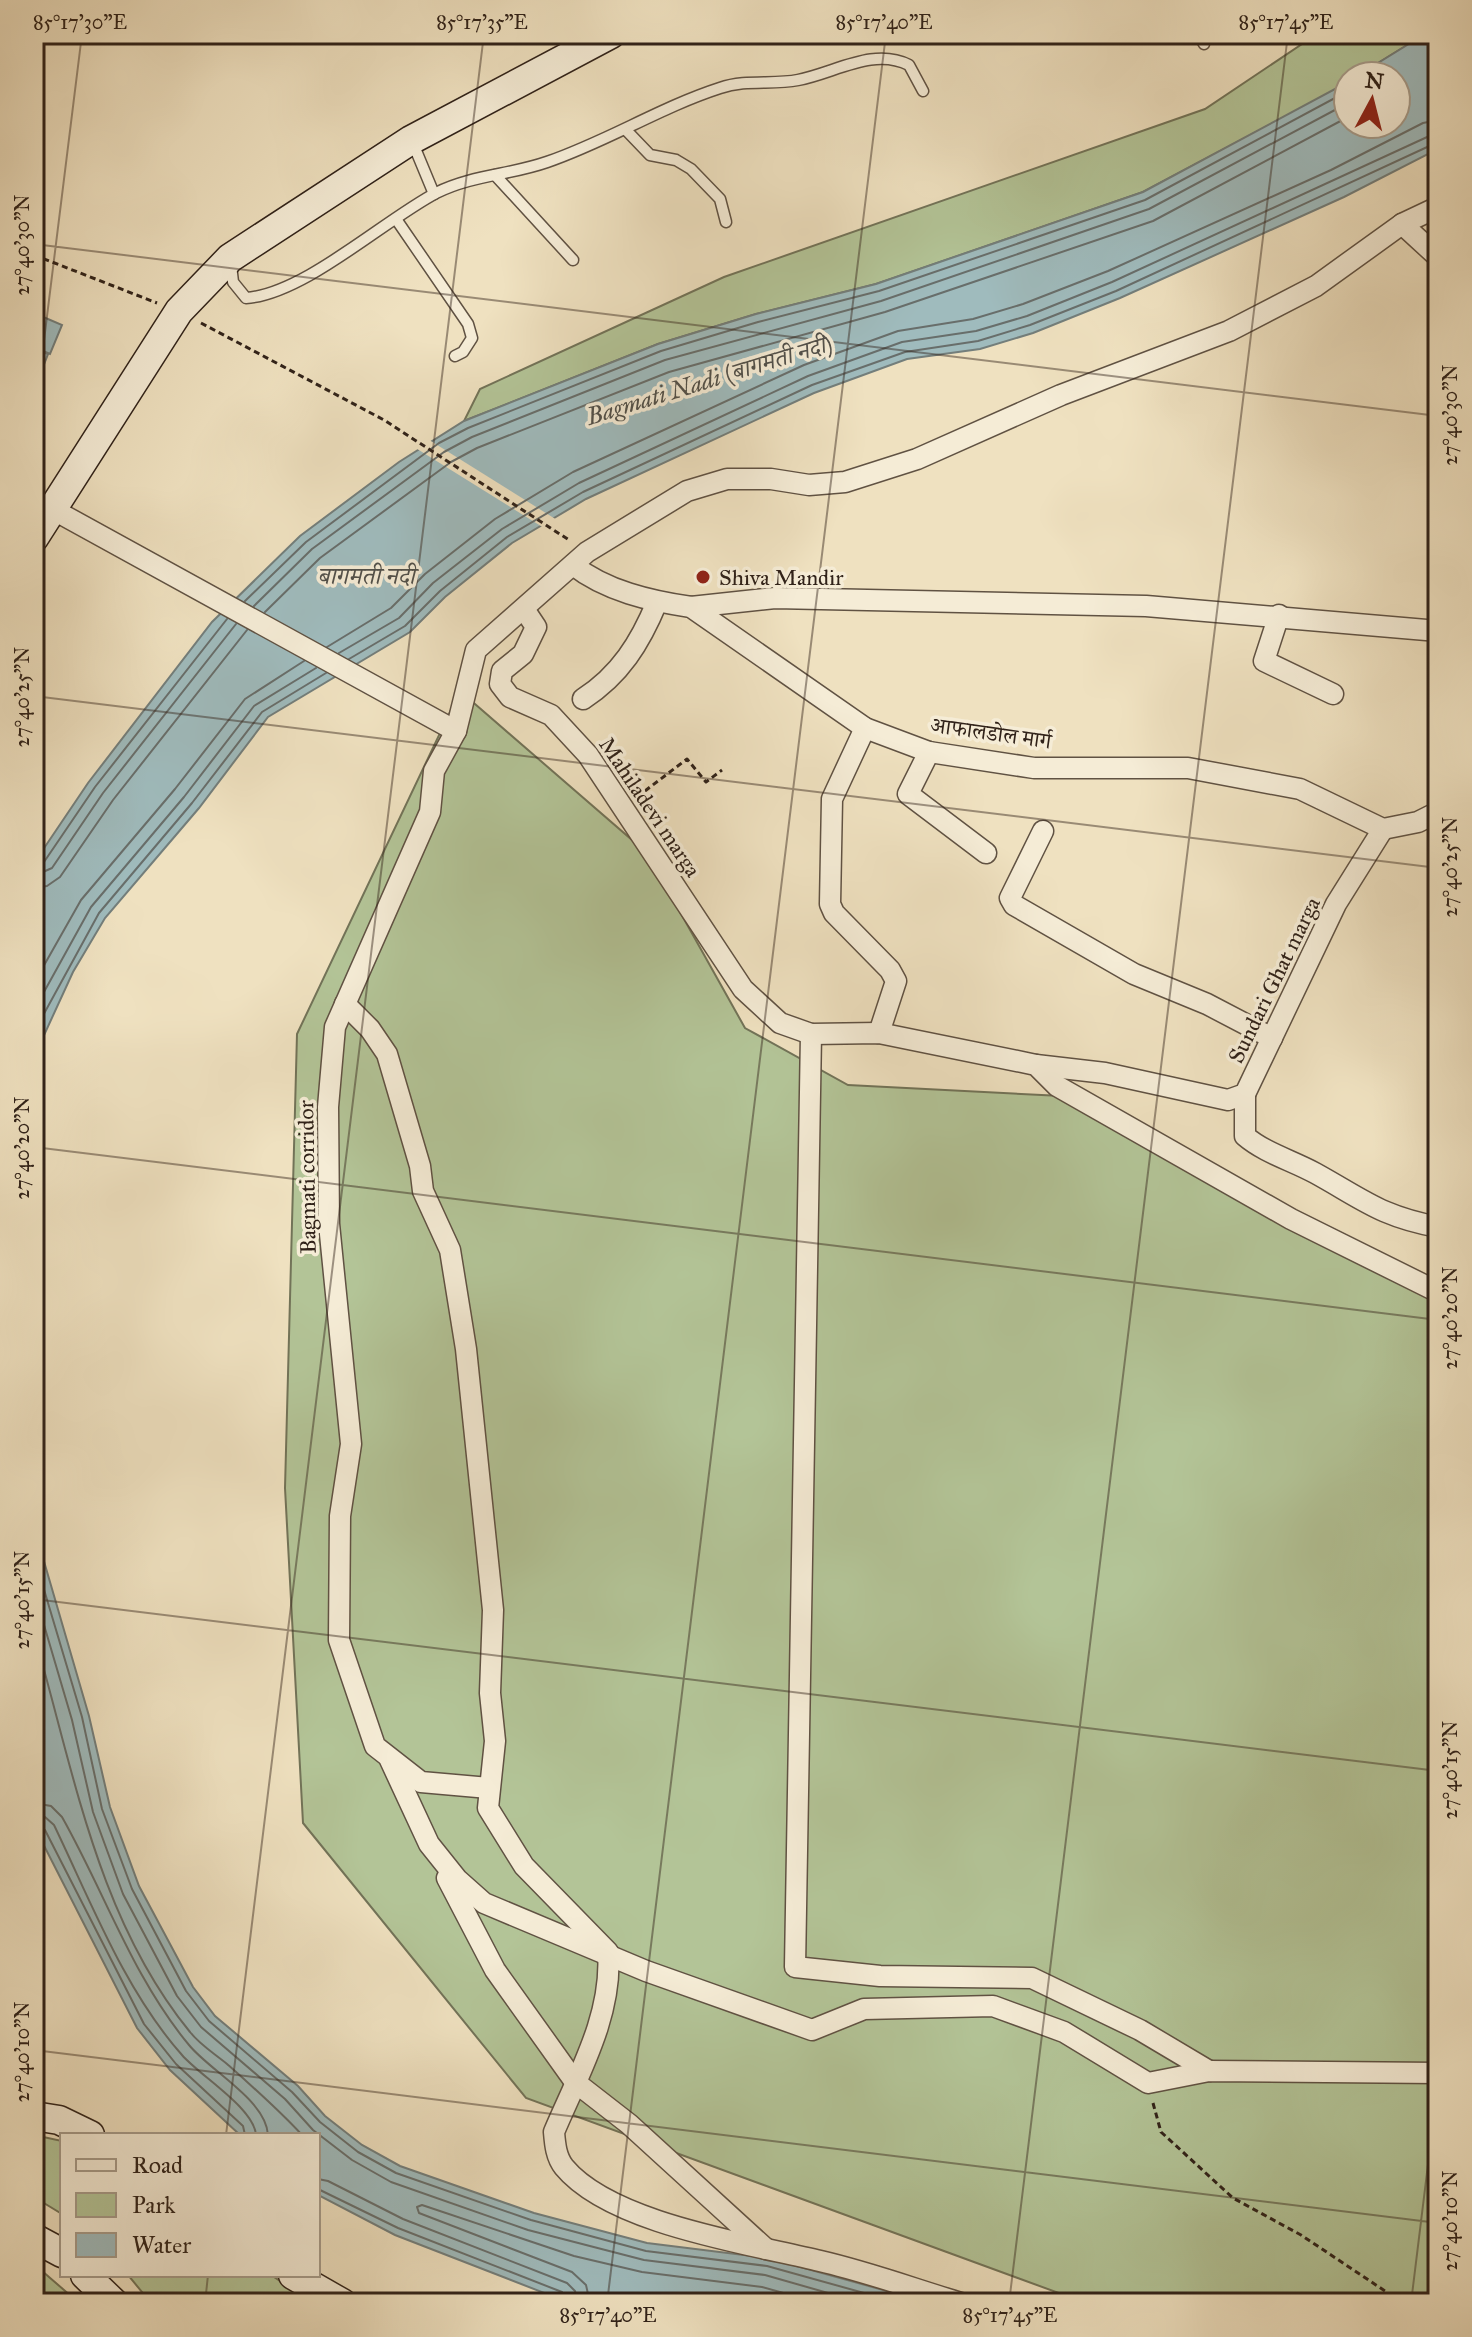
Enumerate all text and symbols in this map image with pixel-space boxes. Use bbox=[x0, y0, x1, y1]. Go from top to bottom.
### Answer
text: 85°17'30"E bbox=[33, 10, 127, 34]
text: 85°17'35"E bbox=[436, 10, 528, 34]
text: 85°17'40"E bbox=[835, 10, 933, 34]
text: 85°17'45"E bbox=[1239, 10, 1333, 34]
north arrow bbox=[1332, 60, 1412, 140]
text: N bbox=[1363, 66, 1386, 95]
text: 27°40'30"N bbox=[10, 195, 34, 295]
water label: Bagmati Nadi (बागमती नदी) bbox=[582, 328, 836, 432]
text: 27°40'30"N bbox=[1438, 365, 1462, 465]
water label: बागमती नदी bbox=[317, 561, 420, 591]
place label: Shiva Mandir bbox=[719, 564, 844, 591]
marker: Shiva Mandir bbox=[694, 568, 712, 586]
text: 27°40'25"N bbox=[10, 647, 34, 747]
street label: आफालडोल मार्ग bbox=[929, 711, 1054, 755]
street label: Mahiladevi marga bbox=[593, 732, 707, 883]
text: 27°40'25"N bbox=[1438, 817, 1462, 917]
street label: Sundari Ghat marga bbox=[1222, 892, 1326, 1067]
text: 27°40'20"N bbox=[10, 1097, 34, 1199]
street label: Bagmati corridor bbox=[292, 1099, 322, 1254]
text: 27°40'20"N bbox=[1438, 1267, 1462, 1369]
text: 27°40'15"N bbox=[10, 1551, 34, 1649]
text: 27°40'15"N bbox=[1438, 1721, 1462, 1819]
text: 27°40'10"N bbox=[10, 2002, 34, 2102]
legend bbox=[60, 2133, 320, 2277]
text: Road bbox=[132, 2150, 183, 2180]
text: 27°40'10"N bbox=[1438, 2171, 1462, 2271]
text: Park bbox=[132, 2190, 176, 2220]
text: Water bbox=[132, 2230, 191, 2260]
text: 85°17'40"E bbox=[559, 2303, 657, 2327]
text: 85°17'45"E bbox=[963, 2303, 1057, 2327]

